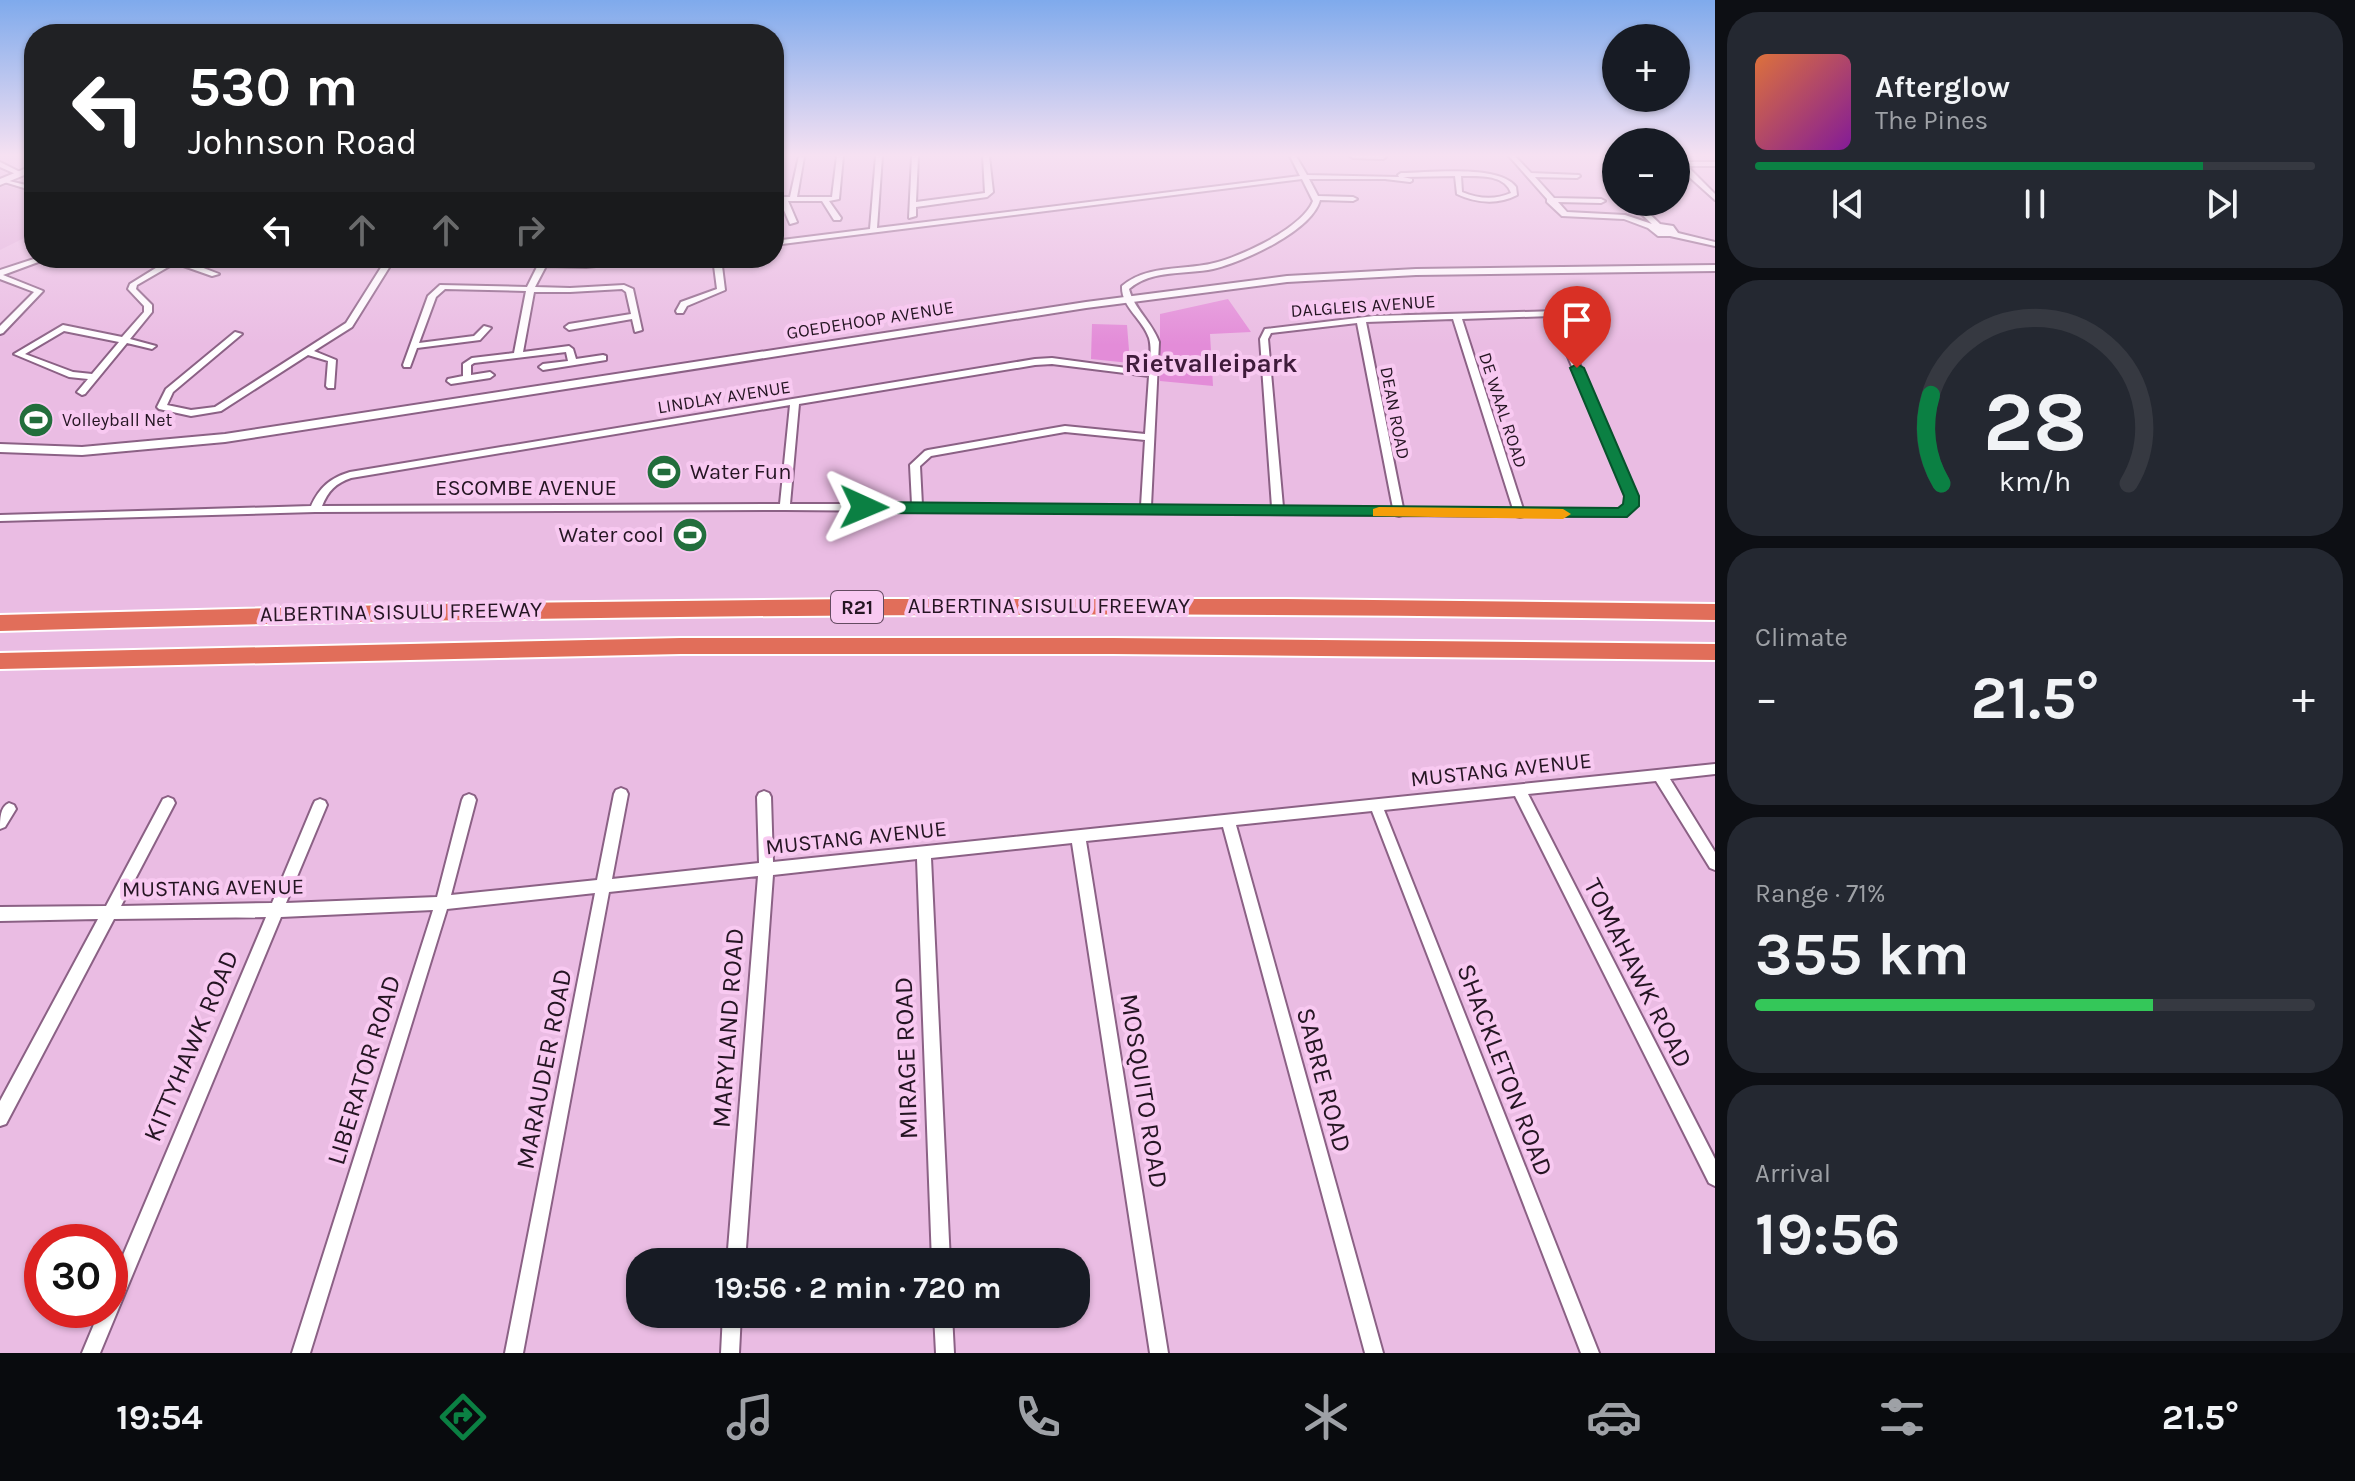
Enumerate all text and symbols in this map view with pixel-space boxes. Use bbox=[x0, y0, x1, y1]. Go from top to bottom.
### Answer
map controls bbox=[1602, 24, 1690, 216]
button: + bbox=[1602, 24, 1690, 112]
text: 530 m bbox=[188, 54, 358, 119]
icon: left bbox=[56, 56, 160, 160]
text: Afterglow bbox=[1875, 69, 2010, 105]
text: The Pines bbox=[1875, 105, 1988, 136]
text: Johnson Road bbox=[188, 121, 417, 163]
button: − bbox=[1602, 128, 1690, 216]
icon: previous bbox=[1826, 182, 1870, 226]
icon: pause bbox=[2013, 182, 2057, 226]
icon: next bbox=[2200, 182, 2244, 226]
icon: left bbox=[256, 208, 300, 252]
icon: ahead bbox=[340, 208, 384, 252]
icon: ahead bbox=[424, 208, 468, 252]
icon: right bbox=[508, 208, 552, 252]
pin bbox=[1543, 286, 1611, 368]
street label: DALGLEIS AVENUE bbox=[1290, 290, 1436, 322]
street label: GOEDEHOOP AVENUE bbox=[785, 296, 955, 344]
icon: arrive bbox=[1555, 298, 1599, 342]
district label: Rietvalleipark bbox=[1125, 348, 1297, 379]
street label: DE WAAL ROAD bbox=[1474, 350, 1532, 470]
street label: DEAN ROAD bbox=[1375, 365, 1415, 461]
text: 28 bbox=[1983, 374, 2087, 471]
street label: LINDLAY AVENUE bbox=[656, 376, 792, 418]
sports icon: Volleyball Net bbox=[17, 401, 55, 439]
place label: Volleyball Net bbox=[62, 409, 173, 431]
sports icon: Water Fun bbox=[645, 453, 683, 491]
place label: Water Fun bbox=[690, 459, 791, 485]
position arrow bbox=[822, 465, 906, 549]
text: km/h bbox=[1999, 465, 2071, 498]
street label: ESCOMBE AVENUE bbox=[435, 475, 617, 501]
sports icon: Water cool bbox=[671, 516, 709, 554]
place label: Water cool bbox=[559, 522, 664, 548]
road number: R21 bbox=[831, 591, 883, 623]
street label: ALBERTINA SISULU FREEWAY bbox=[908, 593, 1190, 619]
street label: ALBERTINA SISULU FREEWAY bbox=[260, 597, 542, 627]
text: Climate bbox=[1755, 622, 1848, 653]
text: 21.5° bbox=[1971, 663, 2099, 733]
text: − bbox=[1755, 673, 1778, 724]
text: + bbox=[2292, 673, 2315, 724]
street label: MUSTANG AVENUE bbox=[1409, 748, 1593, 792]
street label: MUSTANG AVENUE bbox=[764, 816, 948, 860]
street label: MUSTANG AVENUE bbox=[122, 873, 304, 903]
street label: TOMAHAWK ROAD bbox=[1577, 873, 1699, 1073]
text: Range · 71% bbox=[1755, 878, 1886, 909]
text: 355 km bbox=[1755, 919, 1970, 989]
street label: MARYLAND ROAD bbox=[706, 927, 750, 1129]
street label: KITTYHAWK ROAD bbox=[137, 946, 245, 1146]
street label: SHACKLETON ROAD bbox=[1450, 959, 1560, 1181]
street label: MARAUDER ROAD bbox=[509, 966, 579, 1172]
street label: LIBERATOR ROAD bbox=[320, 971, 408, 1169]
street label: MIRAGE ROAD bbox=[888, 976, 924, 1140]
street label: MOSQUITO ROAD bbox=[1113, 992, 1175, 1190]
street label: SABRE ROAD bbox=[1290, 1004, 1358, 1156]
text: Arrival bbox=[1755, 1158, 1831, 1189]
text: 19:56 bbox=[1755, 1199, 1901, 1269]
speed limit sign: 30 bbox=[24, 1224, 128, 1328]
text: 19:56 · 2 min · 720 m bbox=[715, 1270, 1001, 1306]
icon: directions bbox=[435, 1389, 491, 1445]
icon: music bbox=[722, 1389, 778, 1445]
icon: phone bbox=[1010, 1389, 1066, 1445]
icon: climate bbox=[1298, 1389, 1354, 1445]
icon: car bbox=[1586, 1389, 1642, 1445]
icon: filters bbox=[1874, 1389, 1930, 1445]
text: 19:54 bbox=[116, 1396, 203, 1438]
text: 21.5° bbox=[2162, 1396, 2239, 1438]

